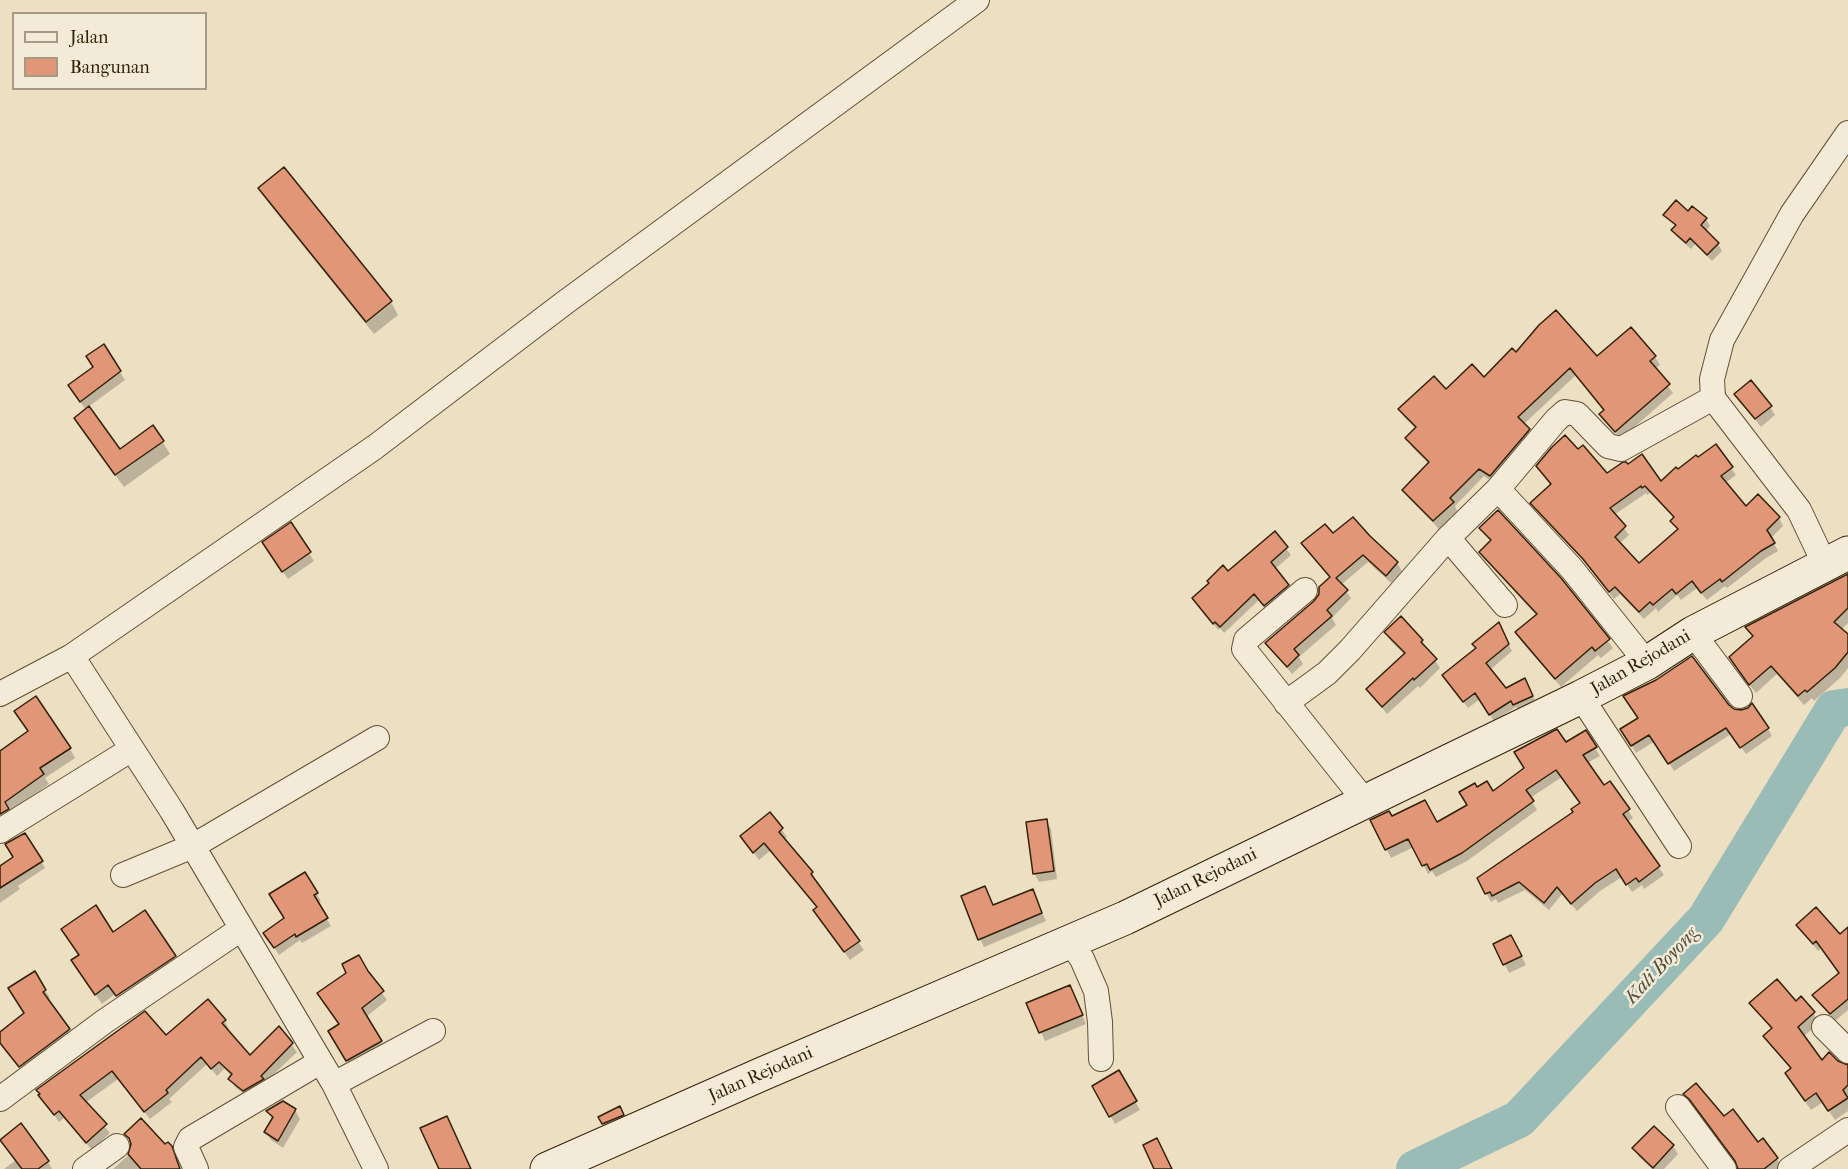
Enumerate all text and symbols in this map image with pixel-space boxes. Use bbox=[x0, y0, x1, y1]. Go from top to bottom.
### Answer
legend bbox=[12, 12, 207, 90]
text: Jalan bbox=[70, 27, 108, 48]
text: Bangunan bbox=[70, 57, 150, 78]
street label: Jalan Rejodani bbox=[1587, 626, 1695, 700]
street label: Jalan Rejodani bbox=[1151, 844, 1261, 912]
water label: Kali Boyong bbox=[1620, 922, 1704, 1010]
street label: Jalan Rejodani bbox=[706, 1042, 816, 1108]

